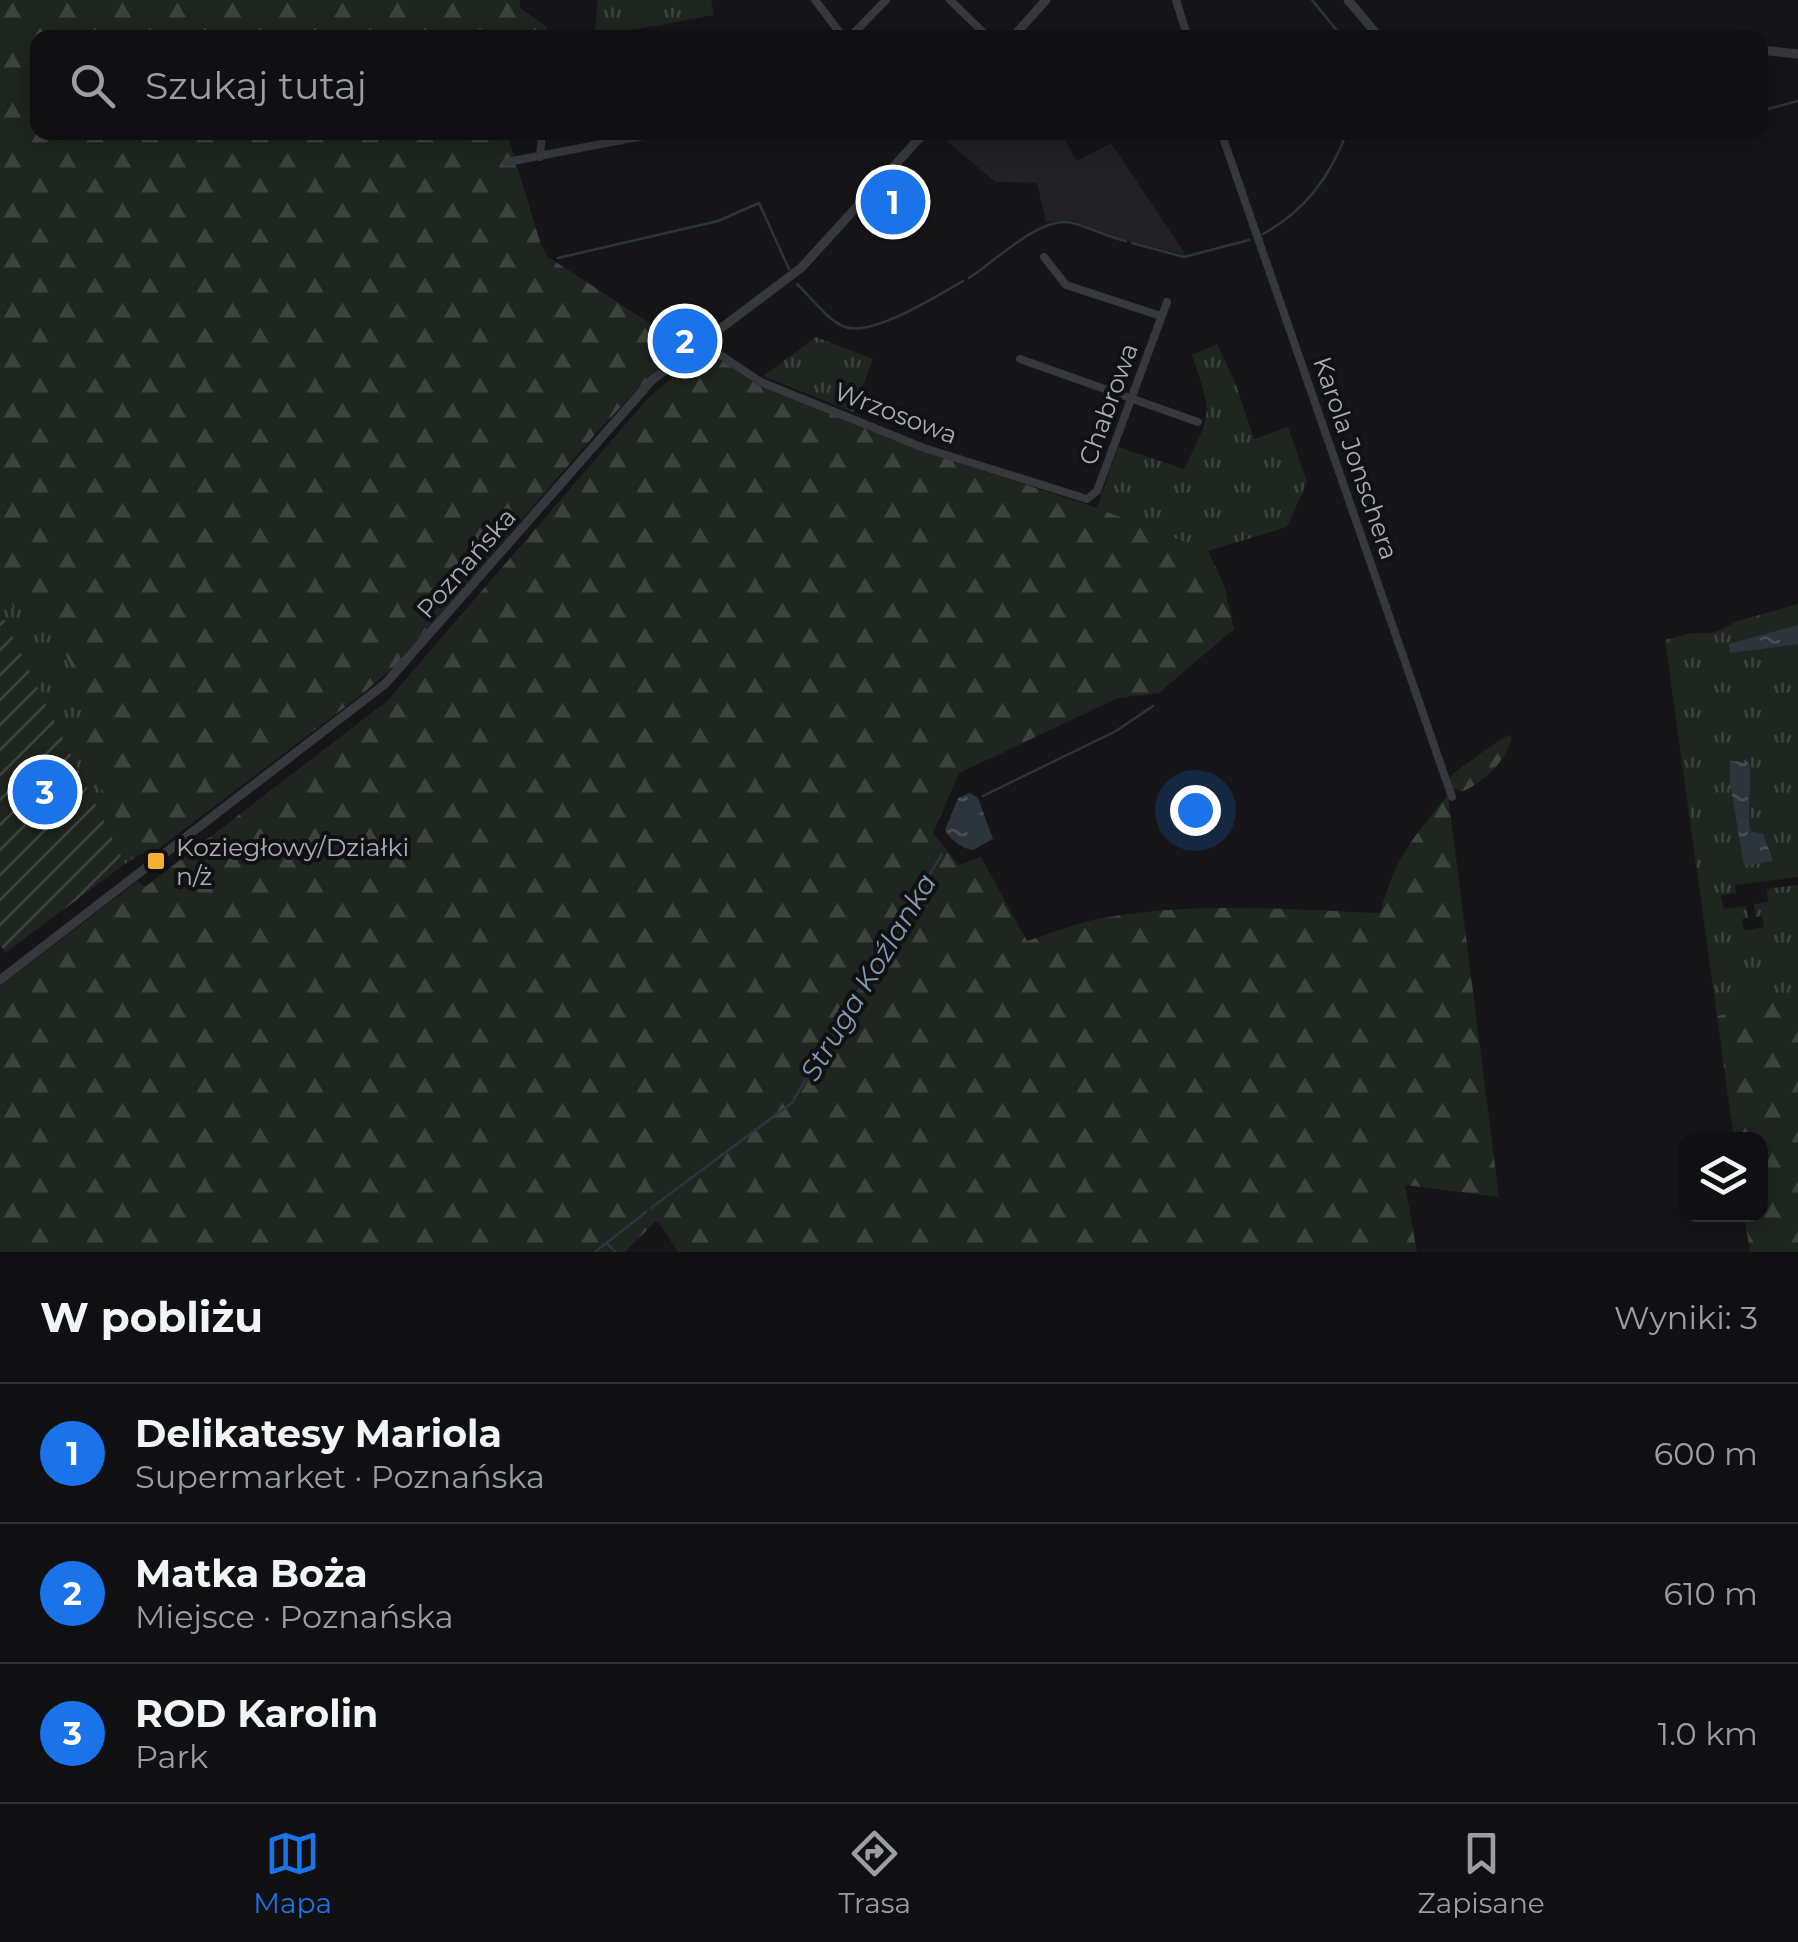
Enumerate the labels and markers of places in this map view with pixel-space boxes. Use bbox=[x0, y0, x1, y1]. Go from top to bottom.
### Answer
pin: 1 bbox=[860, 164, 926, 240]
pin: 2 bbox=[652, 304, 718, 378]
pin: 3 bbox=[12, 754, 78, 830]
place label: Koziegłowy/Działki n/ż bbox=[176, 832, 409, 891]
marker: Koziegłowy/Działki n/ż bbox=[145, 850, 167, 872]

